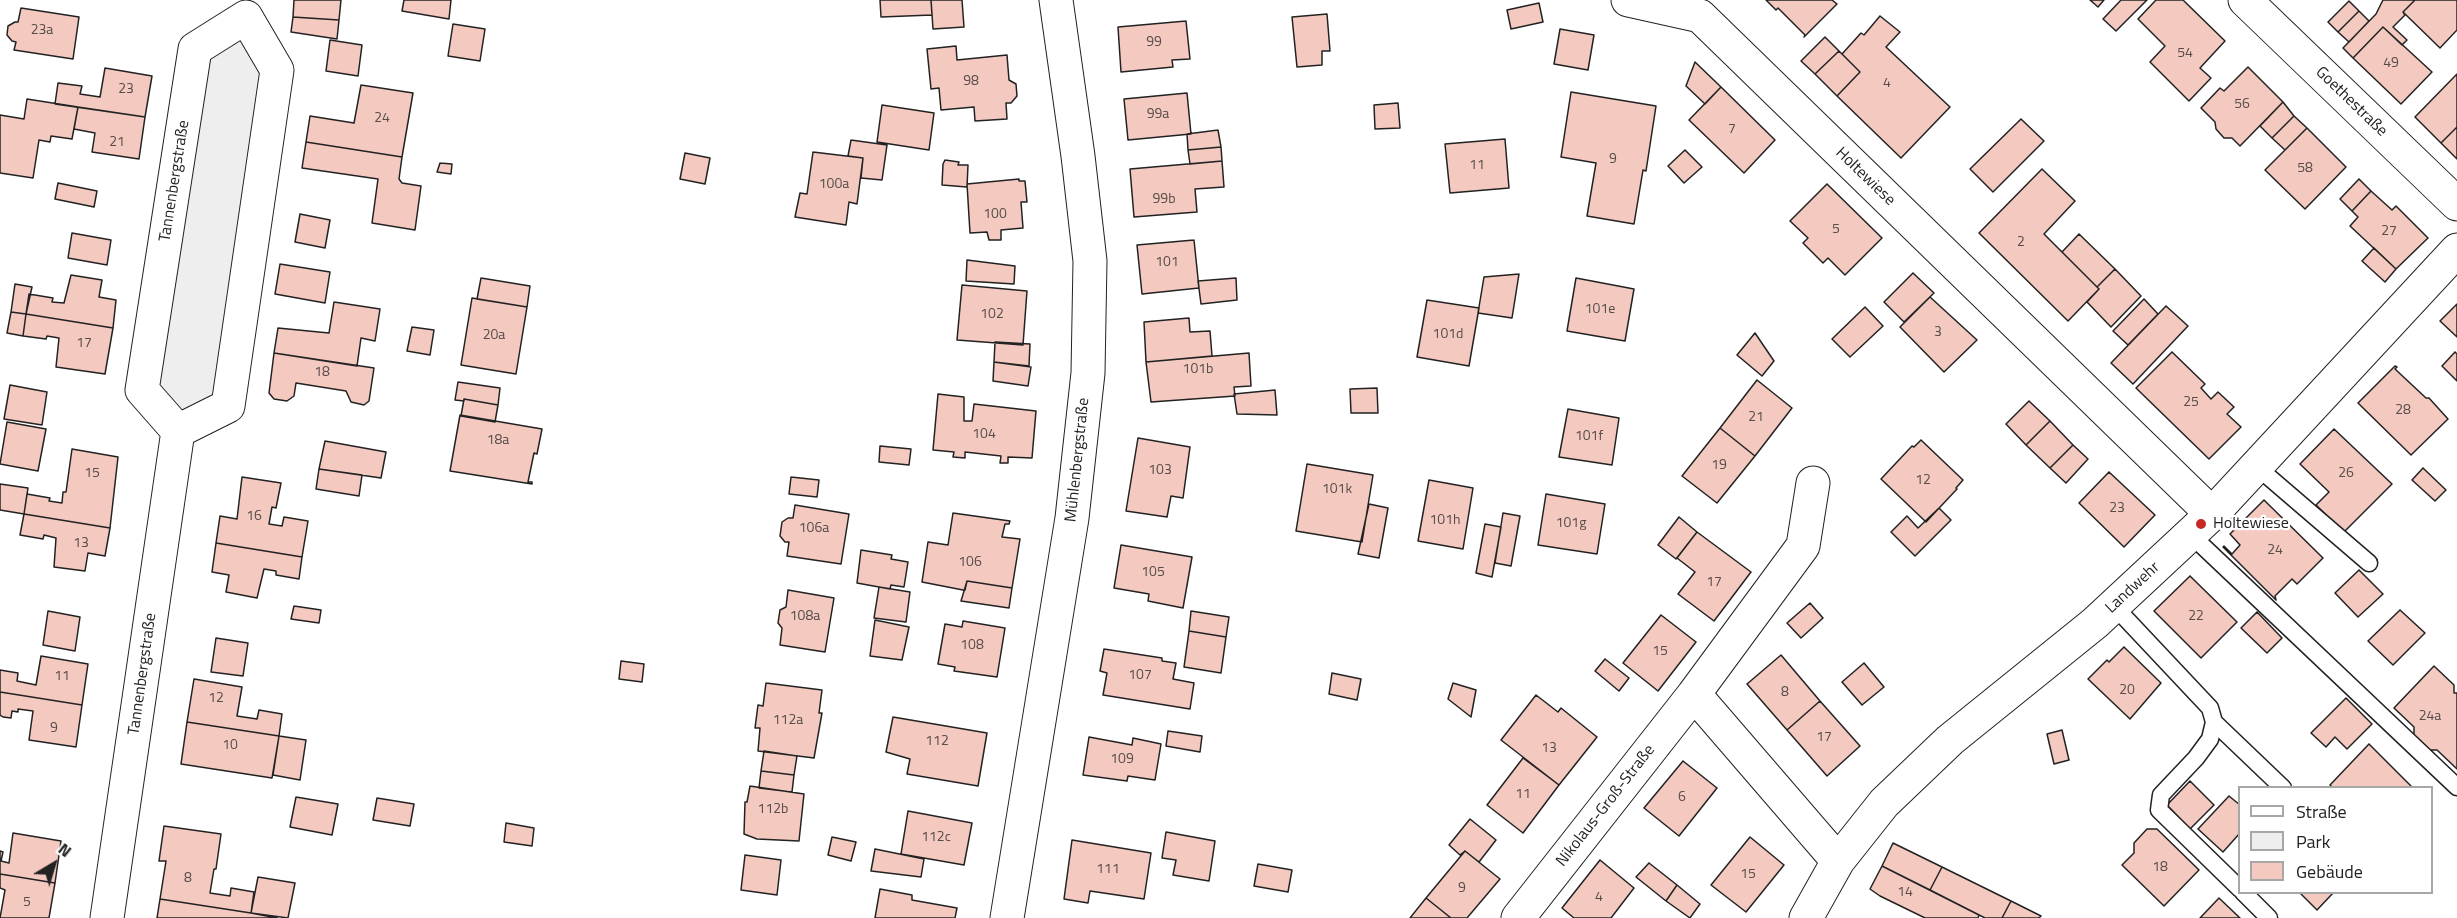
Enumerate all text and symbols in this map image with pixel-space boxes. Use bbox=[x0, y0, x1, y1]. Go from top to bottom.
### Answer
house number: 23a bbox=[31, 23, 53, 39]
house number: 99 bbox=[1146, 35, 1162, 51]
house number: 54 bbox=[2177, 46, 2193, 62]
house number: 49 bbox=[2383, 56, 2399, 72]
street label: Goethestraße bbox=[2311, 63, 2391, 141]
house number: 98 bbox=[963, 74, 979, 90]
house number: 4 bbox=[1883, 76, 1891, 92]
house number: 23 bbox=[118, 82, 134, 98]
house number: 56 bbox=[2234, 97, 2250, 113]
house number: 99a bbox=[1147, 107, 1169, 123]
house number: 24 bbox=[374, 111, 390, 127]
street label: Tannenbergstraße bbox=[156, 119, 194, 243]
house number: 7 bbox=[1728, 122, 1736, 138]
house number: 21 bbox=[109, 135, 125, 151]
street label: Holtewiese bbox=[1831, 144, 1899, 210]
house number: 9 bbox=[1609, 152, 1617, 168]
house number: 11 bbox=[1469, 158, 1485, 174]
house number: 58 bbox=[2297, 161, 2313, 177]
house number: 100a bbox=[819, 177, 849, 193]
house number: 99b bbox=[1152, 192, 1176, 208]
house number: 100 bbox=[983, 207, 1007, 223]
house number: 5 bbox=[1832, 222, 1840, 238]
house number: 27 bbox=[2381, 224, 2397, 240]
house number: 2 bbox=[2017, 235, 2025, 251]
house number: 101 bbox=[1155, 255, 1179, 271]
house number: 101e bbox=[1585, 302, 1615, 318]
house number: 102 bbox=[980, 307, 1004, 323]
house number: 3 bbox=[1934, 325, 1942, 341]
house number: 101d bbox=[1433, 327, 1463, 343]
house number: 20a bbox=[483, 328, 505, 344]
house number: 17 bbox=[76, 336, 92, 352]
house number: 101b bbox=[1183, 362, 1213, 378]
house number: 18 bbox=[314, 365, 330, 381]
house number: 25 bbox=[2183, 395, 2199, 411]
street label: Mühlenbergstraße bbox=[1062, 397, 1094, 523]
house number: 28 bbox=[2395, 403, 2411, 419]
house number: 21 bbox=[1748, 410, 1764, 426]
house number: 104 bbox=[972, 427, 996, 443]
house number: 101f bbox=[1575, 429, 1603, 445]
house number: 18a bbox=[487, 433, 509, 449]
house number: 19 bbox=[1711, 458, 1727, 474]
house number: 103 bbox=[1148, 463, 1172, 479]
house number: 15 bbox=[84, 466, 100, 482]
house number: 26 bbox=[2338, 466, 2354, 482]
house number: 12 bbox=[1915, 473, 1931, 489]
house number: 101k bbox=[1322, 482, 1352, 498]
house number: 23 bbox=[2109, 501, 2125, 517]
house number: 16 bbox=[246, 509, 262, 525]
house number: 101h bbox=[1429, 513, 1461, 529]
place label: Holtewiese bbox=[2213, 514, 2289, 534]
house number: 101g bbox=[1556, 516, 1586, 532]
marker: Holtewiese bbox=[2194, 517, 2208, 531]
house number: 106a bbox=[799, 521, 829, 537]
house number: 13 bbox=[73, 536, 89, 552]
house number: 24 bbox=[2267, 543, 2283, 559]
house number: 106 bbox=[958, 555, 982, 571]
street label: Landwehr bbox=[2102, 558, 2164, 618]
house number: 105 bbox=[1141, 565, 1165, 581]
house number: 17 bbox=[1706, 575, 1722, 591]
house number: 108a bbox=[790, 609, 820, 625]
house number: 22 bbox=[2188, 609, 2204, 625]
street label: Tannenbergstraße bbox=[125, 612, 161, 736]
house number: 108 bbox=[960, 638, 984, 654]
house number: 15 bbox=[1652, 644, 1668, 660]
house number: 107 bbox=[1128, 668, 1152, 684]
house number: 11 bbox=[54, 669, 70, 685]
house number: 20 bbox=[2119, 683, 2135, 699]
house number: 8 bbox=[1781, 685, 1789, 701]
house number: 12 bbox=[208, 691, 224, 707]
house number: 24a bbox=[2419, 709, 2441, 725]
house number: 112a bbox=[773, 713, 803, 729]
house number: 9 bbox=[50, 721, 58, 737]
house number: 17 bbox=[1816, 730, 1832, 746]
house number: 112 bbox=[925, 734, 949, 750]
house number: 10 bbox=[222, 738, 238, 754]
house number: 13 bbox=[1541, 741, 1557, 757]
street label: Nikolaus-Groß-Straße bbox=[1553, 741, 1659, 871]
house number: 109 bbox=[1110, 752, 1134, 768]
legend bbox=[2238, 786, 2433, 894]
house number: 11 bbox=[1515, 787, 1531, 803]
house number: 6 bbox=[1678, 790, 1686, 806]
text: Straße bbox=[2296, 798, 2347, 825]
house number: 112b bbox=[758, 802, 788, 818]
text: Park bbox=[2296, 828, 2330, 855]
house number: 112c bbox=[921, 830, 951, 846]
north arrow bbox=[24, 834, 84, 894]
text: N bbox=[53, 837, 77, 863]
text: Gebäude bbox=[2296, 858, 2363, 885]
house number: 18 bbox=[2152, 860, 2168, 876]
house number: 111 bbox=[1096, 862, 1120, 878]
house number: 15 bbox=[1740, 867, 1756, 883]
house number: 8 bbox=[184, 871, 192, 887]
house number: 9 bbox=[1458, 881, 1466, 897]
house number: 14 bbox=[1897, 885, 1913, 901]
house number: 4 bbox=[1595, 890, 1603, 906]
house number: 5 bbox=[23, 895, 31, 911]

